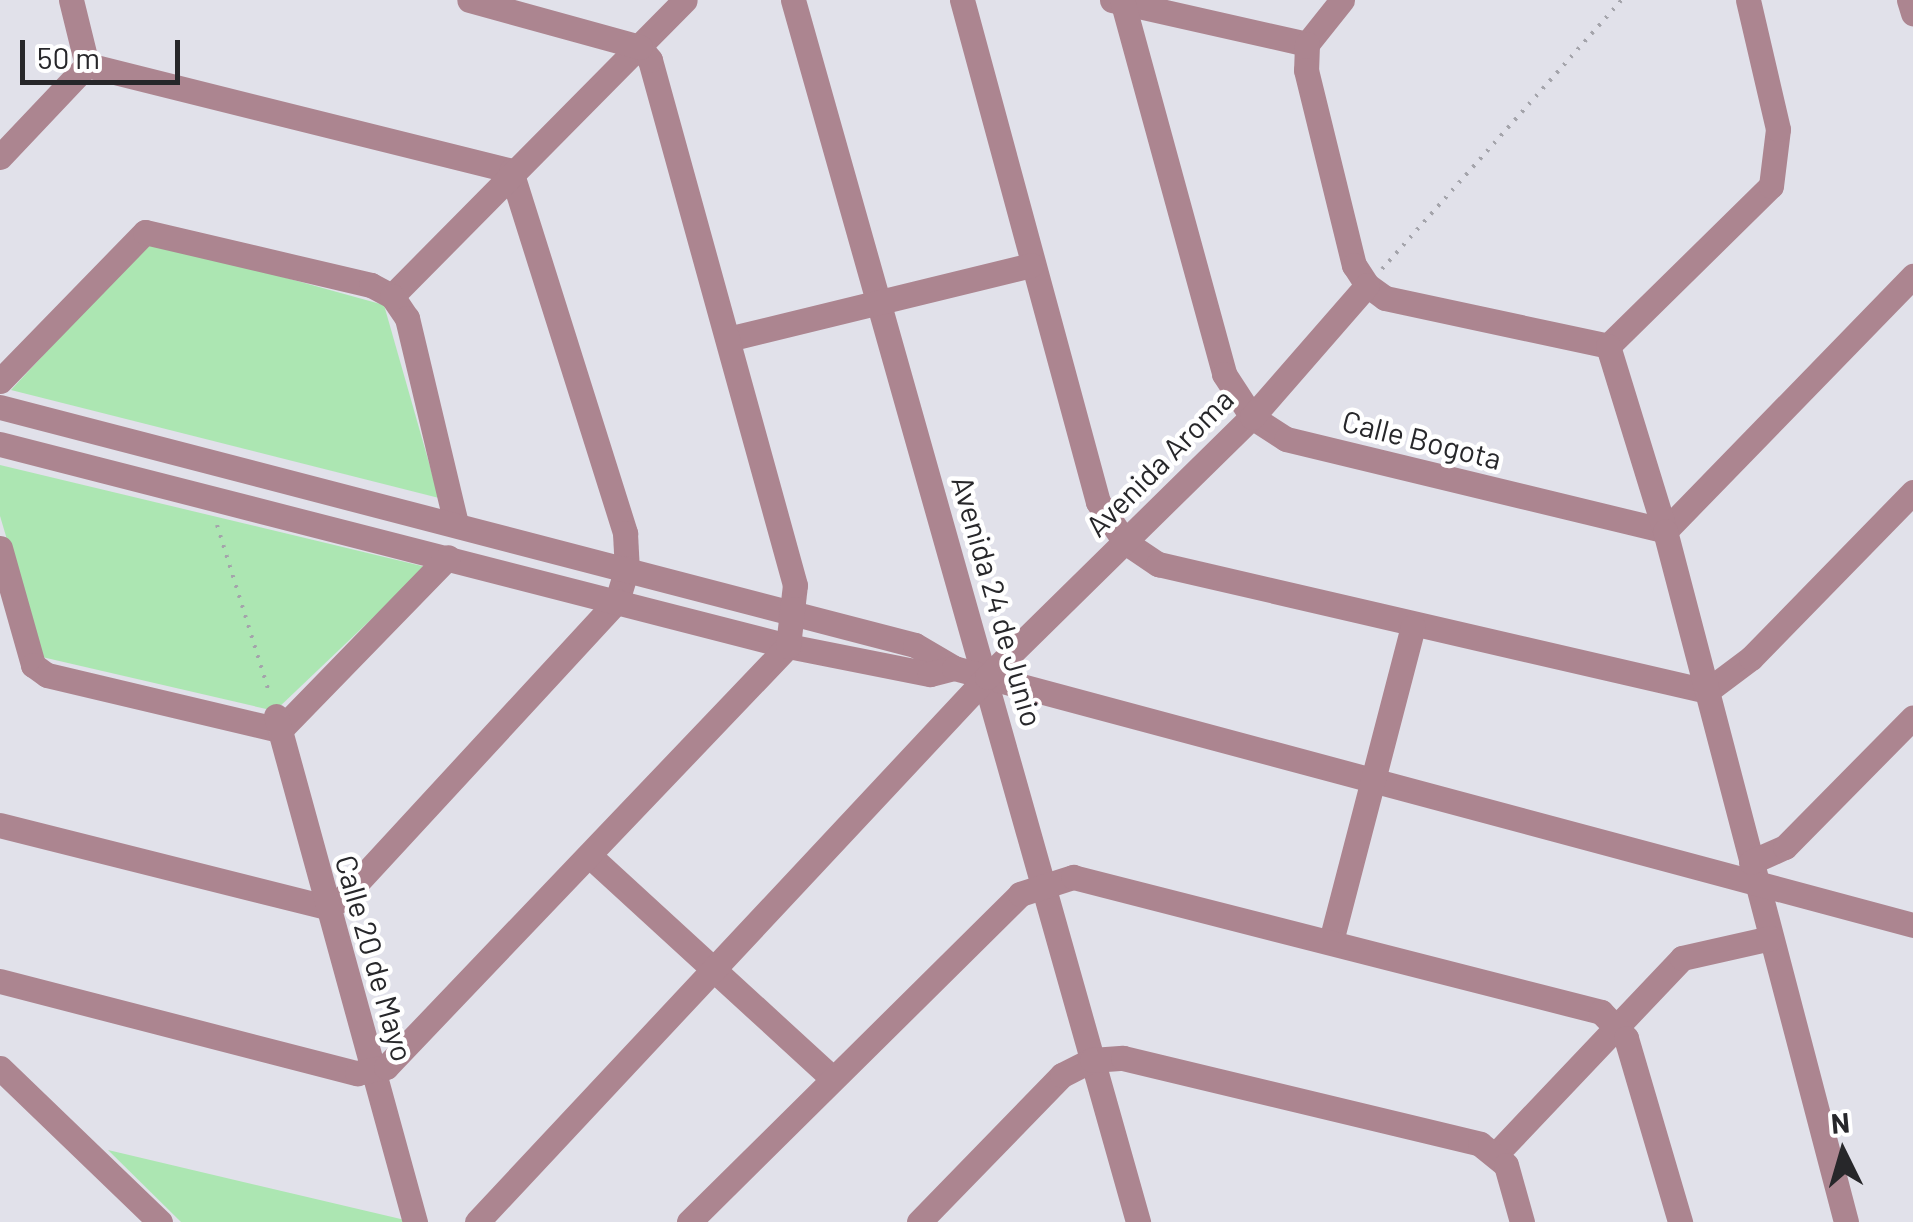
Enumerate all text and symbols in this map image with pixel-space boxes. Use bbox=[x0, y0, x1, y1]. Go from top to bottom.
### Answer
scale bar bbox=[25, 20, 185, 82]
text: 50 m bbox=[37, 39, 100, 75]
street label: Avenida Aroma bbox=[1078, 381, 1240, 543]
street label: Calle Bogota bbox=[1339, 402, 1505, 476]
street label: Avenida 24 de Junio bbox=[945, 471, 1051, 731]
street label: Calle 20 de Mayo bbox=[328, 851, 422, 1065]
north arrow bbox=[1793, 1102, 1893, 1202]
text: N bbox=[1830, 1104, 1851, 1140]

